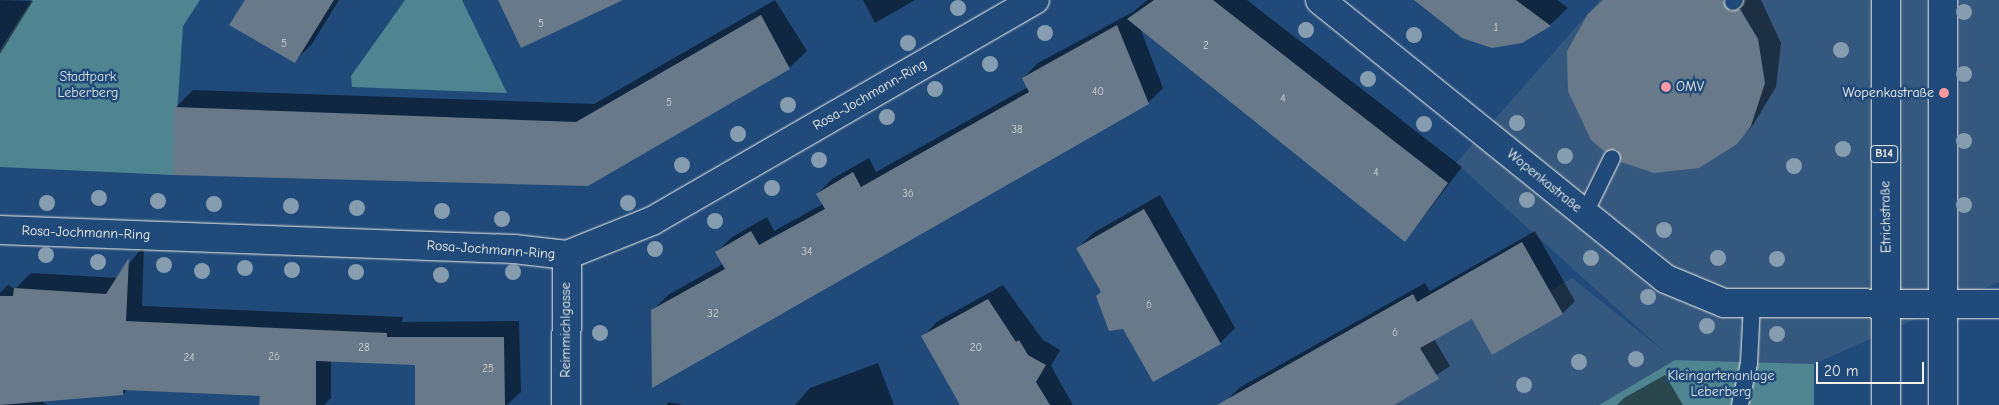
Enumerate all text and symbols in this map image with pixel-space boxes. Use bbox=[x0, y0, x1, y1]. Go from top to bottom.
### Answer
house number: 5 bbox=[538, 17, 544, 31]
house number: 1 bbox=[1494, 21, 1498, 35]
house number: 5 bbox=[281, 37, 287, 51]
house number: 2 bbox=[1203, 39, 1209, 53]
street label: Rosa-Jochmann-Ring bbox=[810, 56, 930, 134]
park label: Stadtpark Leberberg bbox=[58, 69, 118, 102]
place label: OMV bbox=[1676, 79, 1704, 95]
marker: OMV bbox=[1660, 81, 1672, 93]
house number: 40 bbox=[1092, 85, 1104, 99]
place label: Wopenkastraße bbox=[1842, 85, 1934, 101]
marker: Wopenkastraße bbox=[1938, 87, 1950, 99]
house number: 4 bbox=[1280, 92, 1286, 106]
house number: 5 bbox=[666, 96, 672, 110]
house number: 38 bbox=[1011, 123, 1023, 137]
road number: B14 bbox=[1869, 144, 1899, 164]
street label: Wopenkastraße bbox=[1503, 146, 1585, 216]
house number: 4 bbox=[1373, 166, 1379, 180]
street label: Etrichstraße bbox=[1877, 181, 1895, 253]
house number: 36 bbox=[902, 187, 914, 201]
street label: Rosa-Jochmann-Ring bbox=[21, 222, 151, 244]
street label: Rosa-Jochmann-Ring bbox=[426, 237, 556, 263]
house number: 34 bbox=[802, 245, 812, 259]
street label: Reimmichlgasse bbox=[558, 282, 574, 378]
house number: 6 bbox=[1146, 298, 1152, 312]
house number: 32 bbox=[707, 307, 719, 321]
house number: 6 bbox=[1392, 326, 1398, 340]
house number: 28 bbox=[358, 341, 370, 355]
house number: 20 bbox=[970, 341, 982, 355]
house number: 26 bbox=[268, 350, 280, 364]
house number: 24 bbox=[183, 351, 195, 365]
scale bar bbox=[1819, 352, 1926, 384]
house number: 25 bbox=[482, 362, 494, 376]
text: 20 m bbox=[1824, 362, 1858, 380]
park label: Kleingartenanlage Leberberg bbox=[1667, 368, 1775, 401]

